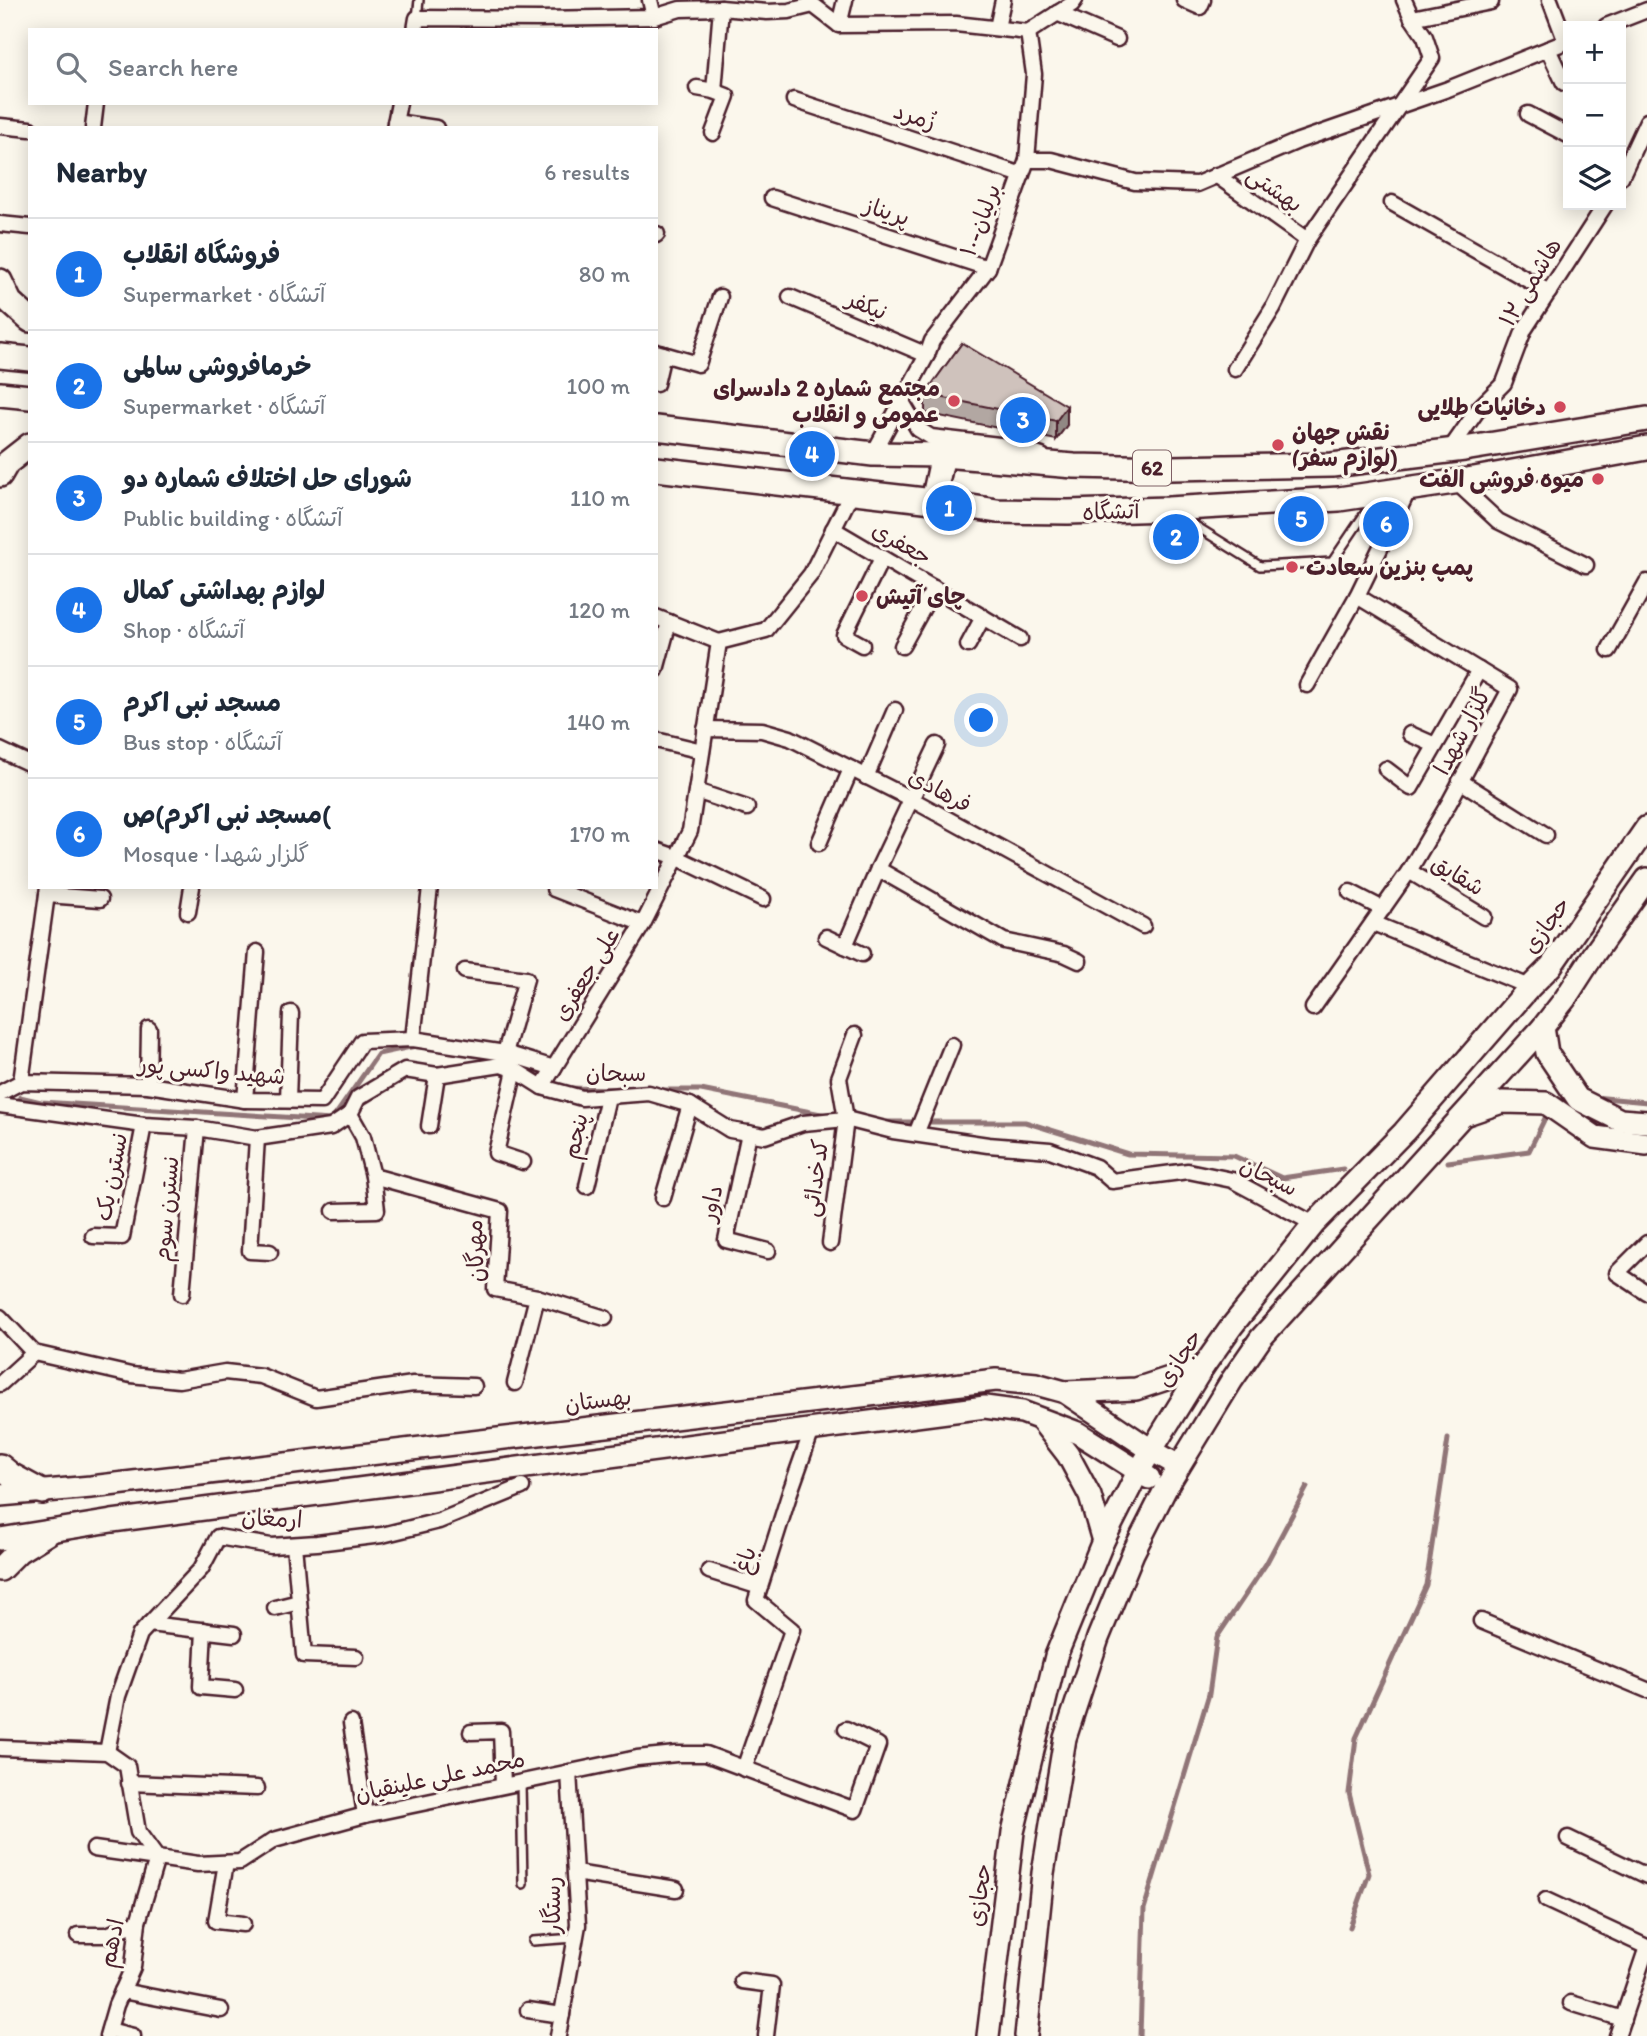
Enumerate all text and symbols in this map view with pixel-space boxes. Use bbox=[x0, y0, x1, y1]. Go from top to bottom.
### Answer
map controls bbox=[1563, 21, 1626, 210]
button: + bbox=[1563, 21, 1626, 84]
search box bbox=[28, 28, 658, 105]
icon: search bbox=[52, 48, 90, 86]
text: Search here bbox=[108, 51, 238, 83]
button: − bbox=[1563, 84, 1626, 147]
street label: زُمرد bbox=[890, 96, 940, 136]
button: layers bbox=[1563, 147, 1626, 210]
text: Nearby bbox=[56, 153, 147, 190]
text: 6 results bbox=[544, 158, 630, 186]
street label: بهشتی bbox=[1241, 160, 1308, 219]
street label: ۱۰-برلیان bbox=[953, 180, 1007, 260]
street label: پریناز bbox=[858, 190, 913, 232]
street label: ۱۲ هاشمی bbox=[1493, 233, 1568, 332]
text: فروشگاه انقلاب bbox=[123, 238, 280, 270]
text: 1 bbox=[74, 260, 84, 288]
text: 80 m bbox=[579, 260, 630, 288]
text: Supermarket · آتشگاه bbox=[123, 280, 326, 308]
street label: نیکفر bbox=[841, 283, 892, 326]
text: خرمافروشی سالمی bbox=[123, 350, 311, 382]
text: 2 bbox=[73, 372, 85, 400]
text: 100 m bbox=[566, 372, 630, 400]
place label: مجتمع شماره 2 دادسرای عمومی و انقلاب bbox=[713, 374, 940, 429]
text: Supermarket · آتشگاه bbox=[123, 392, 326, 420]
marker: مجتمع شماره 2 دادسرای عمومی و انقلاب bbox=[946, 393, 962, 409]
place label: دخانیات طلایی bbox=[1417, 393, 1546, 422]
pin: 3 bbox=[1000, 394, 1046, 446]
marker: دخانیات طلایی bbox=[1552, 399, 1568, 415]
place label: نقش جهان (لوازم سفر) bbox=[1292, 418, 1398, 476]
pin: 4 bbox=[789, 428, 835, 480]
marker: نقش جهان (لوازم سفر) bbox=[1270, 437, 1286, 453]
road number: 62 bbox=[1133, 450, 1171, 486]
text: شورای حل اختلاف شماره دو bbox=[123, 462, 412, 494]
place label: میوه فروشی الفت bbox=[1419, 465, 1584, 494]
marker: میوه فروشی الفت bbox=[1590, 471, 1606, 487]
pin: 1 bbox=[926, 482, 972, 534]
text: 3 bbox=[73, 484, 85, 512]
text: 110 m bbox=[570, 484, 630, 512]
pin: 5 bbox=[1278, 493, 1324, 545]
street label: آتشگاه bbox=[1082, 496, 1142, 526]
pin: 6 bbox=[1363, 498, 1409, 550]
text: Public building · آتشگاه bbox=[123, 504, 343, 532]
pin: 2 bbox=[1153, 511, 1199, 563]
street label: جعفری bbox=[867, 515, 937, 571]
place label: پمپ بنزین سعادت bbox=[1306, 553, 1473, 582]
marker: پمپ بنزین سعادت bbox=[1284, 559, 1300, 575]
text: لوازم بهداشتی کمال bbox=[123, 574, 325, 606]
place label: چای آتیش bbox=[876, 582, 966, 610]
marker: چای آتیش bbox=[854, 588, 870, 604]
text: 4 bbox=[72, 596, 86, 624]
text: 120 m bbox=[569, 596, 630, 624]
text: Shop · آتشگاه bbox=[123, 616, 245, 644]
street label: گلزار شهدا bbox=[1427, 682, 1497, 779]
text: مسجد نبی اکرم bbox=[123, 686, 281, 718]
your location bbox=[964, 703, 998, 737]
text: 5 bbox=[73, 708, 85, 736]
text: 140 m bbox=[567, 708, 630, 736]
text: Bus stop · آتشگاه bbox=[123, 728, 282, 756]
street label: فرهادی bbox=[904, 762, 976, 818]
text: مسجد نبی اکرم)ص( bbox=[123, 798, 331, 830]
text: 6 bbox=[73, 820, 85, 848]
text: 170 m bbox=[569, 820, 630, 848]
text: Mosque · گلزار شهدا bbox=[123, 840, 309, 868]
street label: شقایق bbox=[1427, 848, 1489, 902]
street label: حجازی bbox=[1516, 891, 1576, 959]
street label: علی جعفری bbox=[546, 922, 626, 1026]
street label: شهید واکسی پور bbox=[136, 1049, 286, 1091]
street label: سبحان bbox=[586, 1059, 646, 1087]
street label: پنجم bbox=[556, 1110, 598, 1163]
street label: نسترن یک bbox=[89, 1131, 133, 1223]
street label: کدخدائی bbox=[796, 1137, 835, 1219]
street label: سبحان bbox=[1236, 1150, 1302, 1202]
street label: نسترن سوم bbox=[147, 1155, 188, 1263]
street label: داور bbox=[693, 1182, 728, 1226]
street label: مهرگان bbox=[460, 1219, 490, 1283]
street label: حجازی bbox=[1150, 1324, 1208, 1392]
street label: بهستان bbox=[563, 1382, 633, 1418]
street label: ارمغان bbox=[241, 1502, 303, 1534]
street label: باغ bbox=[728, 1543, 764, 1577]
street label: محمد علی علینقیان bbox=[352, 1744, 528, 1809]
street label: حجازی bbox=[961, 1862, 997, 1928]
street label: رستگار bbox=[538, 1876, 566, 1935]
street label: ادهم bbox=[92, 1916, 134, 1971]

